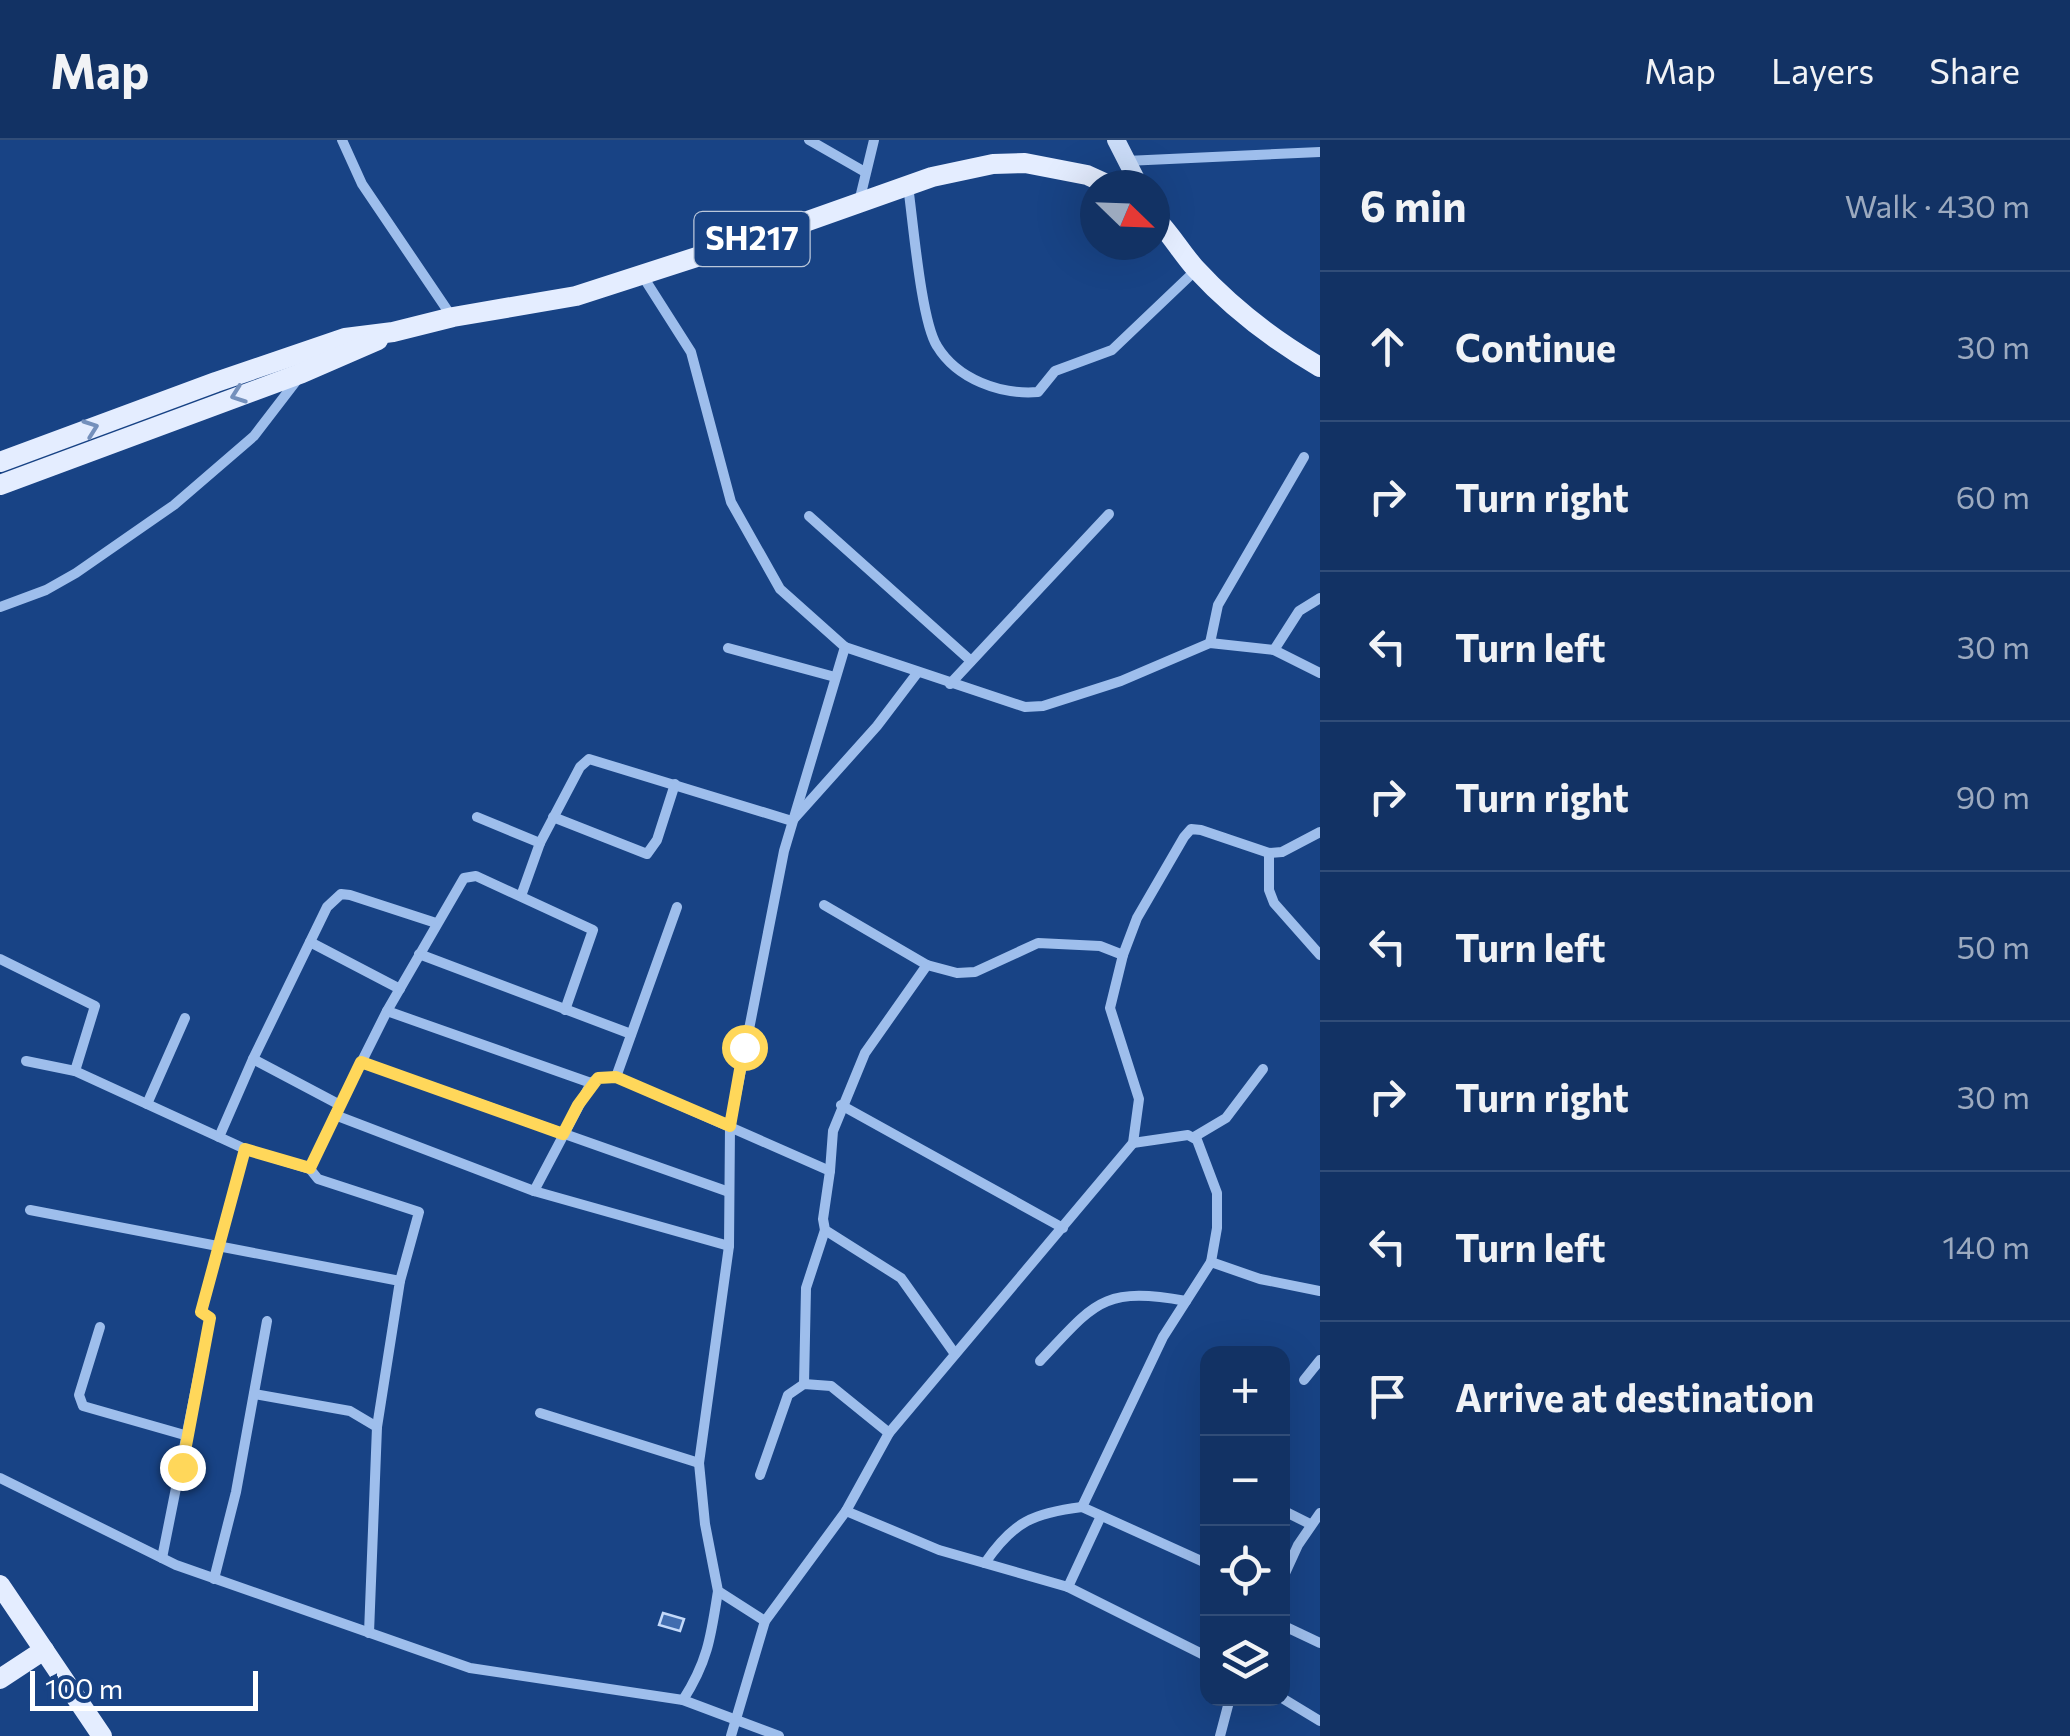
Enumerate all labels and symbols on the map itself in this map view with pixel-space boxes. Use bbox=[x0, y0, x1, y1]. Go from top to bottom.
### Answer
north arrow bbox=[1080, 170, 1170, 260]
road number: SH217 bbox=[694, 212, 810, 266]
one-way arrow bbox=[231, 383, 248, 404]
one-way arrow bbox=[82, 419, 99, 440]
route start bbox=[722, 1025, 768, 1071]
route end bbox=[160, 1445, 206, 1491]
scale bar bbox=[30, 1666, 258, 1710]

